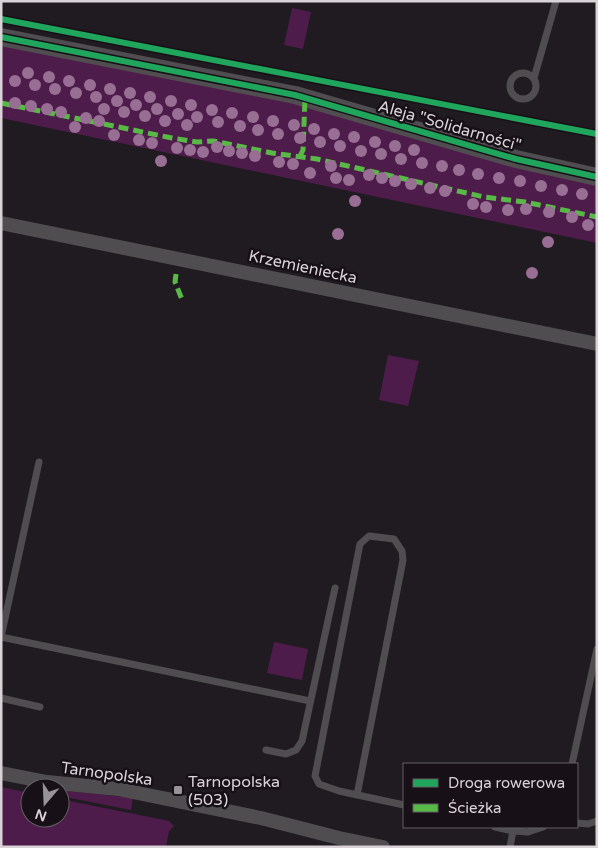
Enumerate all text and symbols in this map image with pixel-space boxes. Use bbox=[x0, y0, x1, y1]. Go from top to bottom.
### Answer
street label: Aleja "Solidarności" bbox=[376, 96, 523, 156]
street label: Krzemieniecka bbox=[247, 246, 359, 288]
street label: Tarnopolska bbox=[60, 758, 154, 790]
legend bbox=[403, 763, 578, 828]
place label: Tarnopolska (503) bbox=[188, 772, 280, 810]
text: Droga rowerowa bbox=[448, 774, 565, 792]
north arrow bbox=[20, 778, 70, 828]
marker: Tarnopolska (503) bbox=[172, 784, 184, 796]
text: Ścieżka bbox=[448, 799, 501, 817]
text: N bbox=[33, 805, 49, 825]

